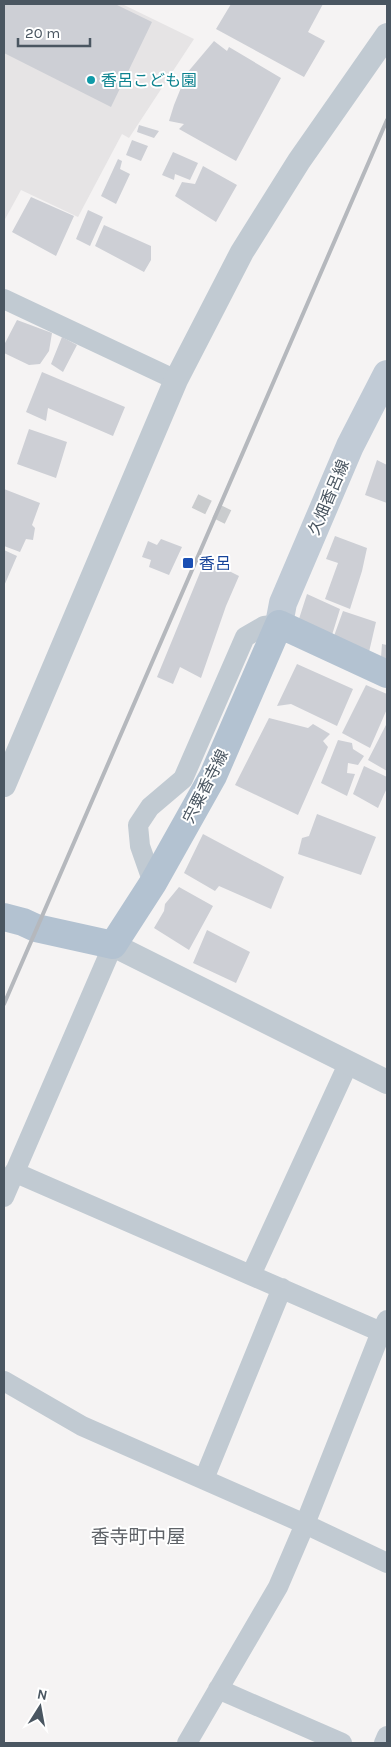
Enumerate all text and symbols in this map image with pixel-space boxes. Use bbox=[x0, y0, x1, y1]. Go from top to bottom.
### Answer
scale bar bbox=[18, 15, 90, 47]
text: 20 m bbox=[25, 24, 60, 42]
place label: 香呂こども園 bbox=[101, 71, 197, 90]
marker: 香呂こども園 bbox=[85, 74, 97, 86]
street label: 久畑香呂線 bbox=[304, 457, 353, 538]
place label: 香呂 bbox=[199, 554, 231, 573]
marker: 香呂 bbox=[181, 556, 195, 570]
street label: 宍粟香寺線 bbox=[179, 746, 232, 826]
district label: 香寺町中屋 bbox=[90, 1526, 186, 1548]
north arrow bbox=[15, 1682, 65, 1732]
text: N bbox=[36, 1685, 49, 1704]

